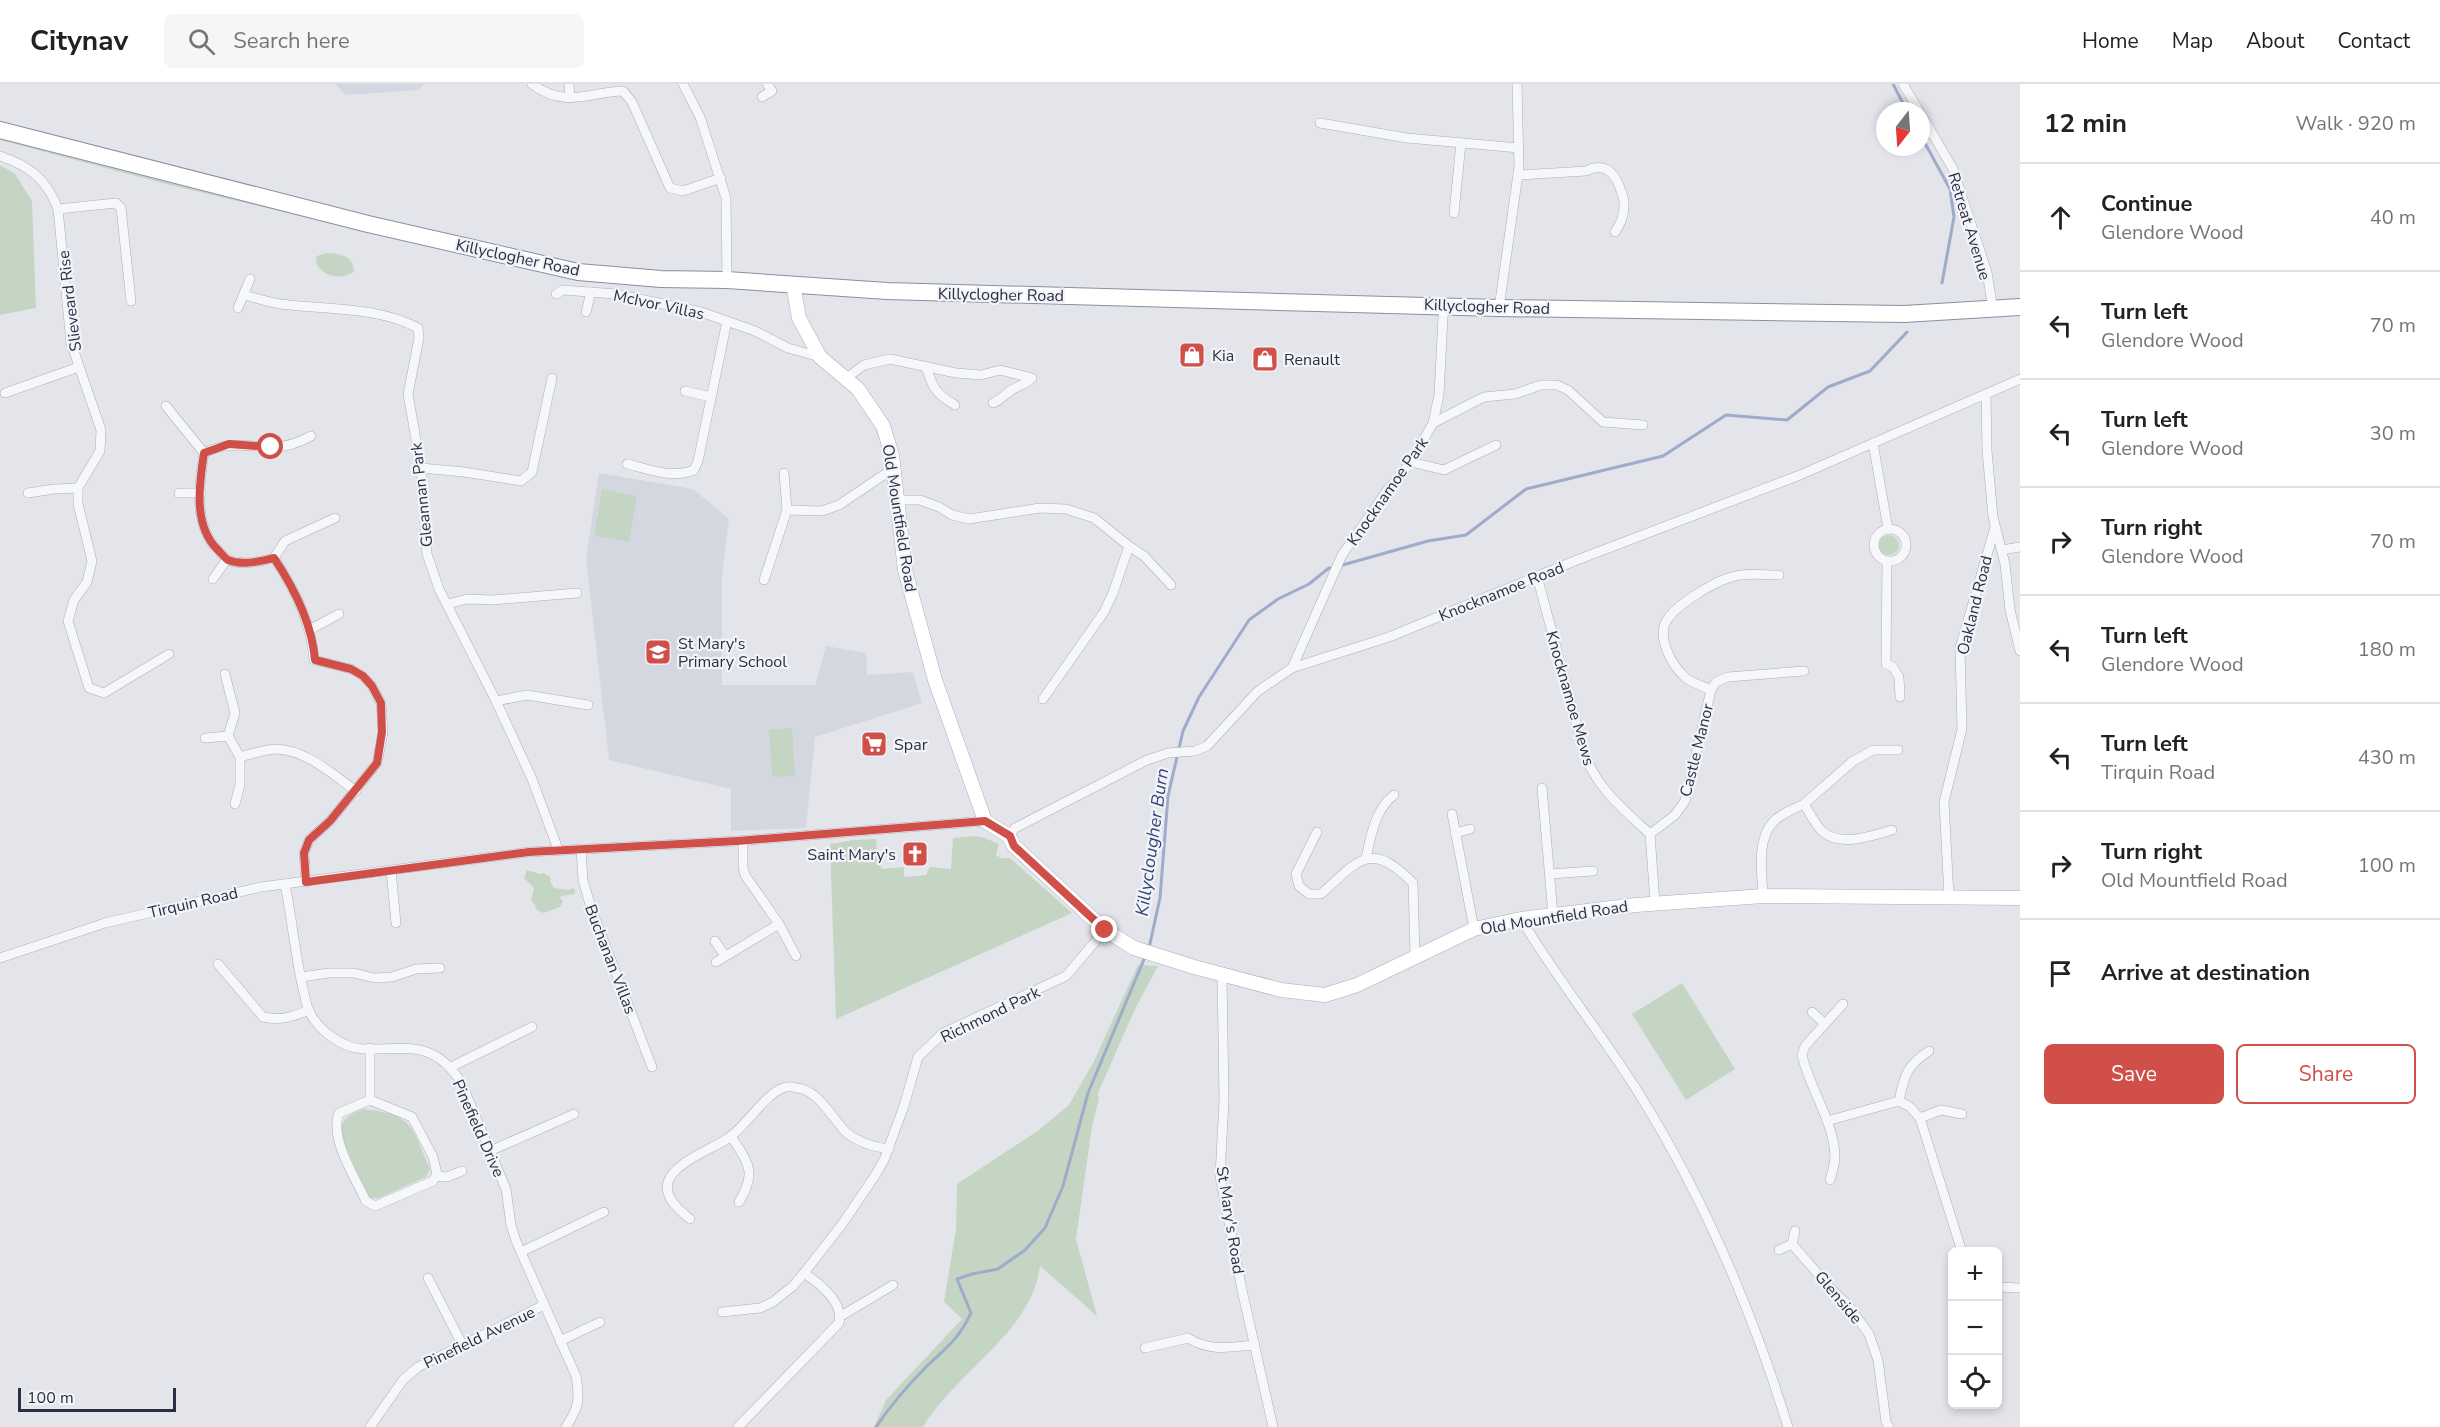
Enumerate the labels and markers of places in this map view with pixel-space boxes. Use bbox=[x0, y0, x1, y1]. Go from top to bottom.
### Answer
shop icon: Kia bbox=[1177, 340, 1207, 370]
shop icon: Renault bbox=[1250, 344, 1280, 374]
place label: Kia bbox=[1212, 345, 1234, 367]
place label: Renault bbox=[1284, 349, 1340, 371]
place label: St Mary's Primary School bbox=[678, 633, 787, 673]
school or university icon: St Mary's Primary School bbox=[643, 637, 673, 667]
supermarket icon: Spar bbox=[859, 729, 889, 759]
place label: Spar bbox=[894, 734, 928, 756]
church icon: Saint Mary's bbox=[900, 839, 930, 869]
place label: Saint Mary's bbox=[807, 844, 896, 866]

